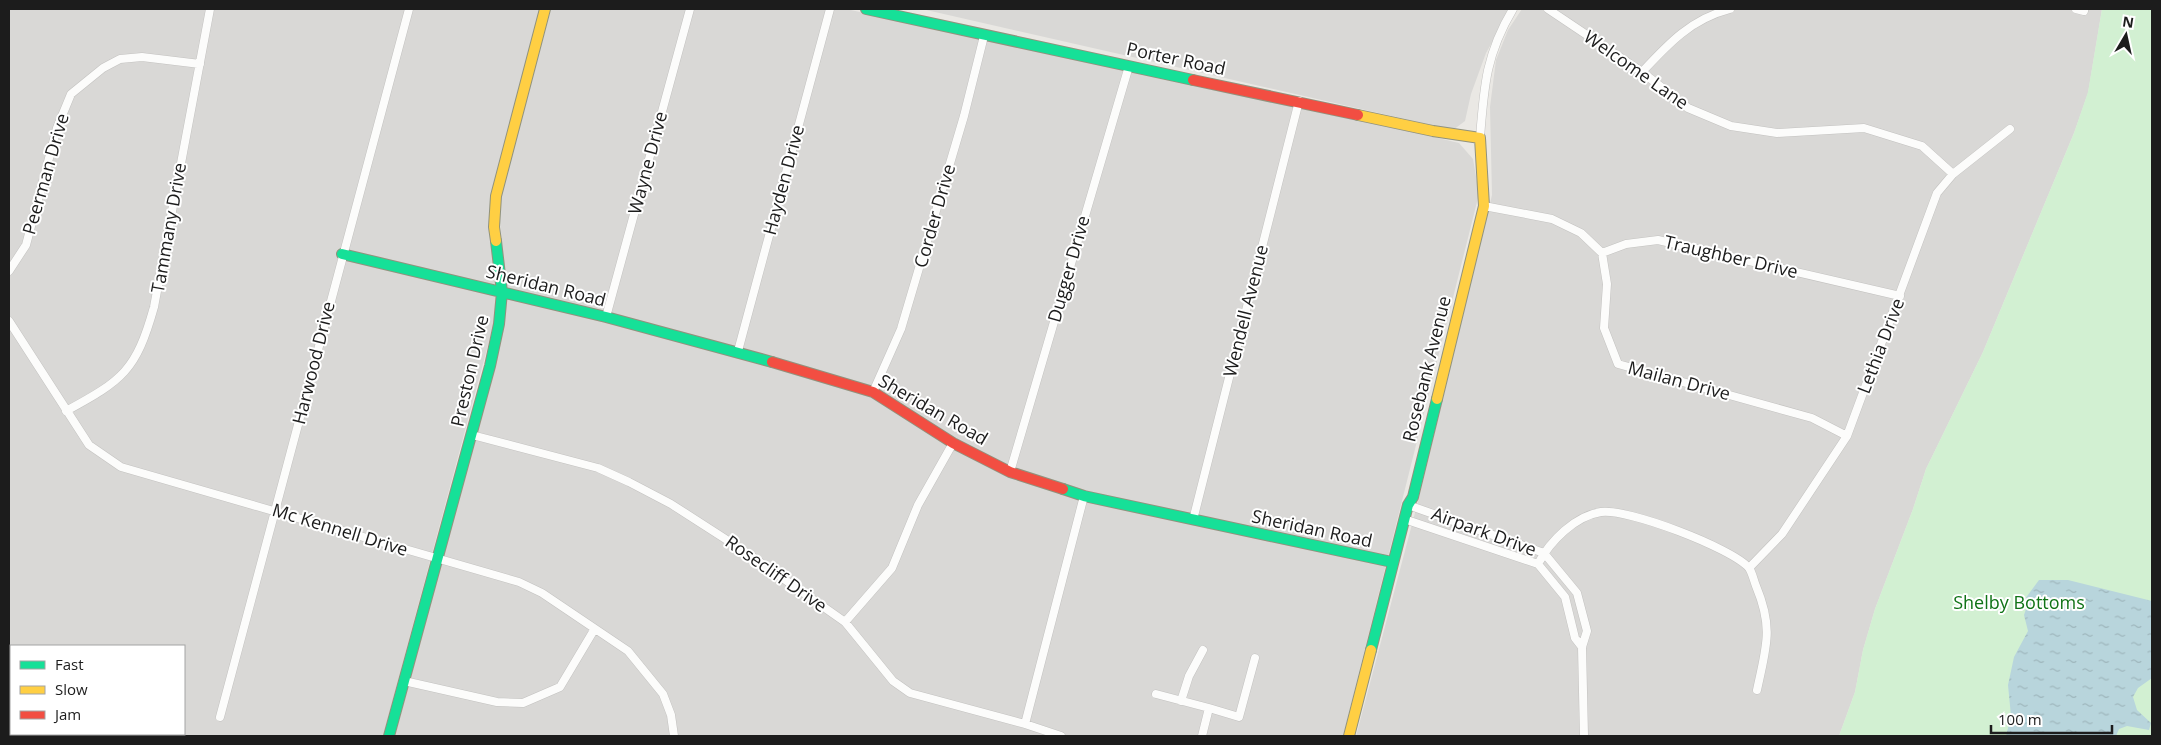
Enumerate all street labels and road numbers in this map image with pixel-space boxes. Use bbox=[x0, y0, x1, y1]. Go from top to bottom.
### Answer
street label: Welcome Lane bbox=[1579, 24, 1694, 114]
street label: Porter Road bbox=[1125, 36, 1228, 80]
street label: Wayne Drive bbox=[622, 109, 672, 217]
street label: Peerman Drive bbox=[16, 110, 74, 237]
street label: Hayden Drive bbox=[757, 122, 809, 238]
street label: Tammany Drive bbox=[145, 161, 191, 295]
street label: Corder Drive bbox=[908, 161, 960, 270]
street label: Dugger Drive bbox=[1041, 213, 1095, 325]
street label: Traughber Drive bbox=[1662, 229, 1800, 283]
street label: Wendell Avenue bbox=[1217, 242, 1273, 379]
street label: Sheridan Road bbox=[484, 259, 609, 312]
street label: Rosebank Avenue bbox=[1396, 293, 1456, 444]
street label: Lethia Drive bbox=[1851, 295, 1909, 397]
street label: Harwood Drive bbox=[286, 299, 340, 427]
street label: Preston Drive bbox=[445, 313, 494, 429]
street label: Mailan Drive bbox=[1625, 355, 1733, 405]
street label: Sheridan Road bbox=[874, 368, 993, 450]
street label: Mc Kennell Drive bbox=[270, 497, 411, 561]
street label: Airpark Drive bbox=[1429, 501, 1540, 561]
street label: Sheridan Road bbox=[1250, 504, 1375, 553]
street label: Rosecliff Drive bbox=[721, 529, 832, 617]

